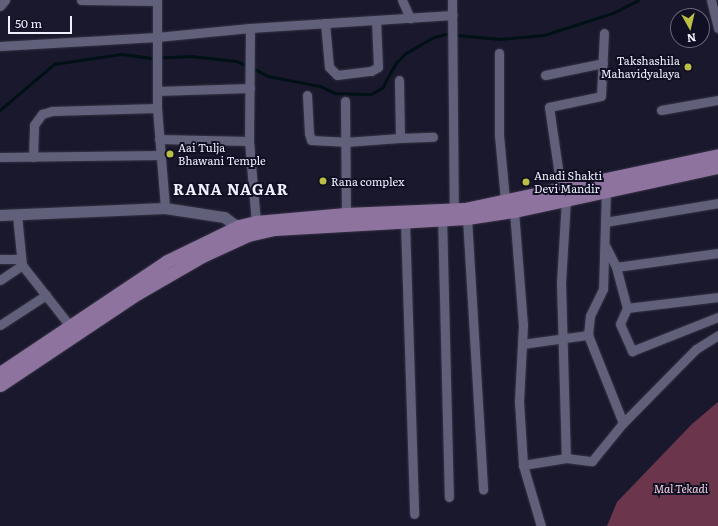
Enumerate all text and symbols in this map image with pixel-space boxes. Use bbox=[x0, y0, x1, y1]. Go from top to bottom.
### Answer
scale bar bbox=[10, 8, 74, 34]
north arrow bbox=[670, 8, 710, 48]
text: 50 m bbox=[15, 14, 42, 32]
text: N bbox=[686, 30, 697, 47]
place label: Takshashila Mahavidyalaya bbox=[601, 54, 680, 80]
marker: Takshashila Mahavidyalaya bbox=[683, 62, 693, 72]
place label: Aai Tulja Bhawani Temple bbox=[178, 141, 266, 167]
marker: Aai Tulja Bhawani Temple bbox=[165, 149, 175, 159]
place label: Anadi Shakti Devi Mandir bbox=[534, 169, 602, 195]
place label: Rana complex bbox=[331, 174, 405, 188]
marker: Rana complex bbox=[318, 176, 328, 186]
marker: Anadi Shakti Devi Mandir bbox=[521, 177, 531, 187]
district label: RANA NAGAR bbox=[173, 180, 289, 198]
park label: Mal Tekadi bbox=[654, 481, 708, 495]

